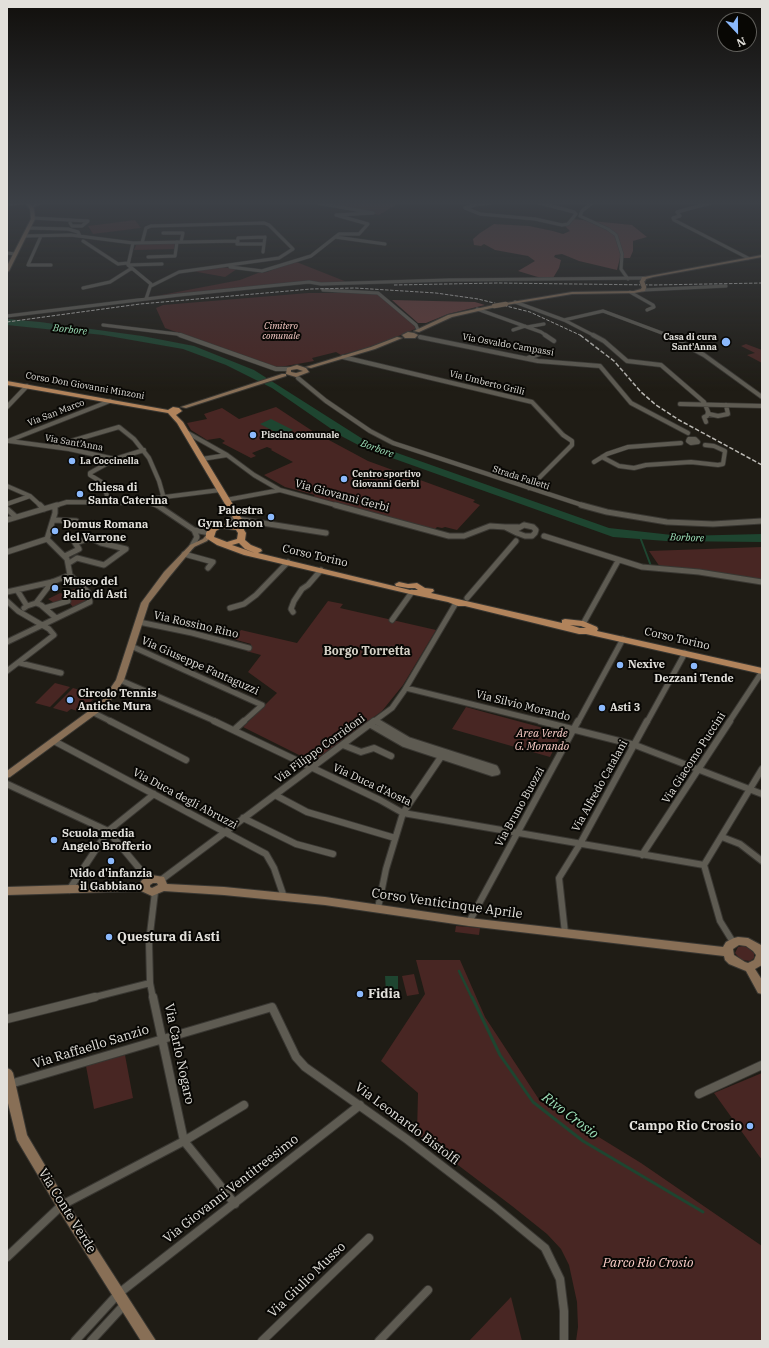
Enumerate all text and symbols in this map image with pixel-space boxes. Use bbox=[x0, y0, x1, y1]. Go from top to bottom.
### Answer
north arrow bbox=[717, 12, 757, 52]
text: N bbox=[734, 34, 748, 50]
park label: Cimitero comunale bbox=[262, 321, 300, 342]
water label: Borbore bbox=[52, 322, 88, 338]
street label: Via Osvaldo Campassi bbox=[461, 332, 555, 358]
place label: Casa di cura Sant'Anna bbox=[663, 332, 717, 353]
marker: Casa di cura Sant'Anna bbox=[720, 336, 732, 348]
street label: Via Umberto Grilli bbox=[448, 368, 526, 398]
street label: Corso Don Giovanni Minzoni bbox=[25, 370, 145, 402]
street label: Via San Marco bbox=[26, 397, 86, 429]
marker: Piscina comunale bbox=[248, 430, 258, 440]
place label: Piscina comunale bbox=[261, 430, 339, 440]
street label: Via Sant'Anna bbox=[44, 433, 104, 453]
water label: Borbore bbox=[359, 437, 395, 461]
marker: La Coccinella bbox=[67, 456, 77, 466]
place label: La Coccinella bbox=[80, 456, 139, 466]
street label: Strada Falletti bbox=[491, 464, 551, 492]
place label: Centro sportivo Giovanni Gerbi bbox=[352, 469, 421, 490]
marker: Centro sportivo Giovanni Gerbi bbox=[339, 474, 349, 484]
street label: Via Giovanni Gerbi bbox=[293, 477, 391, 515]
place label: Chiesa di Santa Caterina bbox=[88, 481, 168, 507]
marker: Chiesa di Santa Caterina bbox=[75, 489, 85, 499]
place label: Palestra Gym Lemon bbox=[198, 504, 263, 530]
marker: Palestra Gym Lemon bbox=[266, 512, 276, 522]
place label: Domus Romana del Varrone bbox=[63, 518, 148, 544]
marker: Domus Romana del Varrone bbox=[50, 526, 60, 536]
water label: Borbore bbox=[670, 531, 704, 545]
street label: Corso Torino bbox=[281, 542, 349, 570]
place label: Museo del Palio di Asti bbox=[63, 575, 127, 601]
marker: Museo del Palio di Asti bbox=[50, 583, 60, 593]
street label: Via Rossino Rino bbox=[152, 609, 240, 641]
street label: Corso Torino bbox=[643, 625, 711, 653]
street label: Via Giuseppe Fantaguzzi bbox=[139, 634, 261, 698]
district label: Borgo Torretta bbox=[323, 645, 411, 659]
place label: Nexive bbox=[628, 658, 665, 672]
marker: Nexive bbox=[615, 660, 625, 670]
marker: Dezzani Tende bbox=[689, 661, 699, 671]
place label: Dezzani Tende bbox=[654, 672, 734, 686]
place label: Circolo Tennis Antiche Mura bbox=[78, 687, 157, 713]
street label: Via Silvio Morando bbox=[474, 688, 572, 724]
marker: Circolo Tennis Antiche Mura bbox=[65, 695, 75, 705]
place label: Asti 3 bbox=[610, 701, 640, 715]
marker: Asti 3 bbox=[597, 703, 607, 713]
street label: Via Giacomo Puccini bbox=[659, 710, 729, 806]
street label: Via Filippo Corridoni bbox=[272, 712, 368, 786]
park label: Area Verde G. Morando bbox=[515, 727, 569, 753]
street label: Via Alfredo Catalani bbox=[569, 738, 631, 834]
street label: Via Duca d'Aosta bbox=[331, 761, 413, 809]
street label: Via Bruno Buozzi bbox=[493, 765, 547, 849]
street label: Via Duca degli Abruzzi bbox=[130, 766, 240, 832]
place label: Scuola media Angelo Brofferio bbox=[62, 827, 151, 853]
marker: Scuola media Angelo Brofferio bbox=[49, 835, 59, 845]
marker: Nido d'infanzia il Gabbiano bbox=[106, 856, 116, 866]
place label: Nido d'infanzia il Gabbiano bbox=[70, 867, 152, 893]
street label: Corso Venticinque Aprile bbox=[370, 886, 524, 922]
place label: Questura di Asti bbox=[117, 929, 220, 945]
marker: Questura di Asti bbox=[104, 932, 114, 942]
place label: Fidia bbox=[368, 986, 400, 1002]
marker: Fidia bbox=[355, 989, 365, 999]
street label: Via Carlo Nogaro bbox=[161, 1002, 197, 1106]
street label: Via Raffaello Sanzio bbox=[31, 1022, 151, 1072]
street label: Via Leonardo Bistolfi bbox=[352, 1080, 462, 1168]
water label: Rivo Crosio bbox=[538, 1089, 602, 1143]
place label: Campo Rio Crosio bbox=[629, 1118, 742, 1134]
marker: Campo Rio Crosio bbox=[745, 1121, 755, 1131]
street label: Via Giovanni Ventitreesimo bbox=[160, 1131, 302, 1247]
street label: Via Conte Verde bbox=[35, 1166, 99, 1256]
street label: Via Giulio Musso bbox=[265, 1239, 349, 1321]
park label: Parco Rio Crosio bbox=[603, 1255, 693, 1271]

